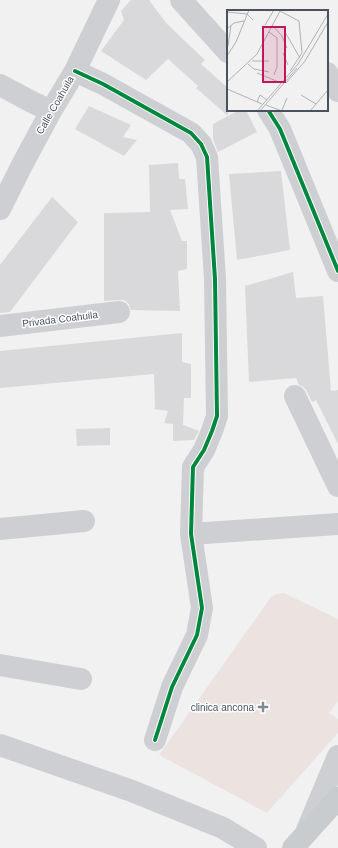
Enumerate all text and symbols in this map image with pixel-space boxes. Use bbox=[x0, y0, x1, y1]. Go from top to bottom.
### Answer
inset map bbox=[227, 10, 328, 111]
street label: Calle Coahuila bbox=[34, 74, 76, 136]
street label: Privada Coahuila bbox=[22, 309, 99, 329]
marker: clinica ancona bbox=[257, 701, 269, 713]
place label: clinica ancona bbox=[191, 702, 254, 713]

